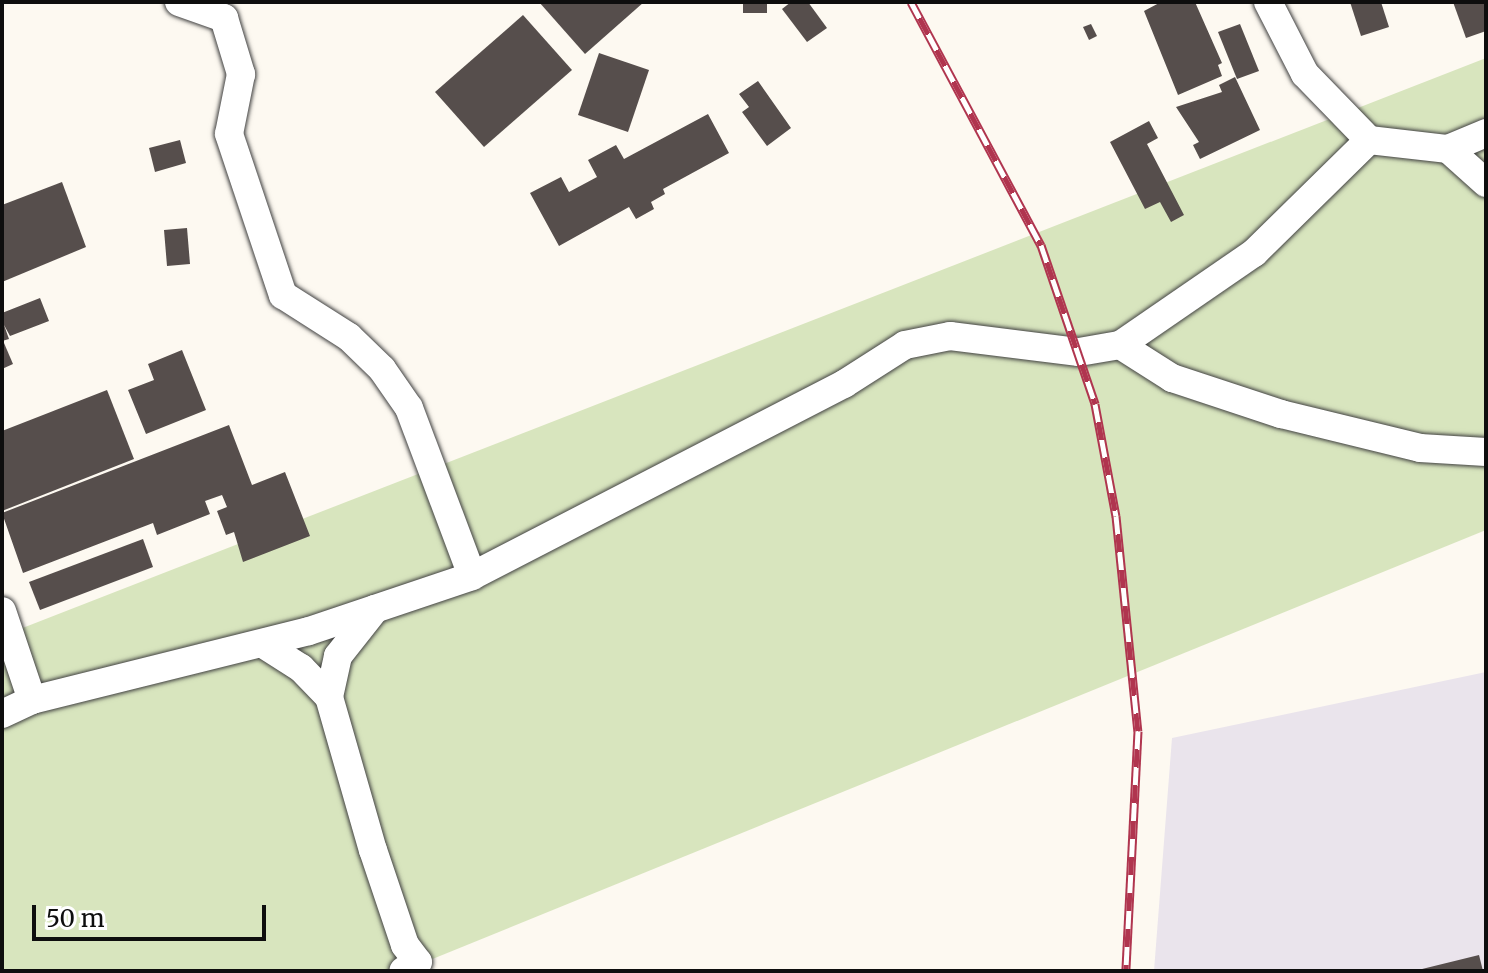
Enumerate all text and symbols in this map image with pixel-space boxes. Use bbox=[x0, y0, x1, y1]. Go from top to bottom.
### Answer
scale bar bbox=[36, 889, 270, 939]
text: 50 m bbox=[46, 903, 105, 934]

